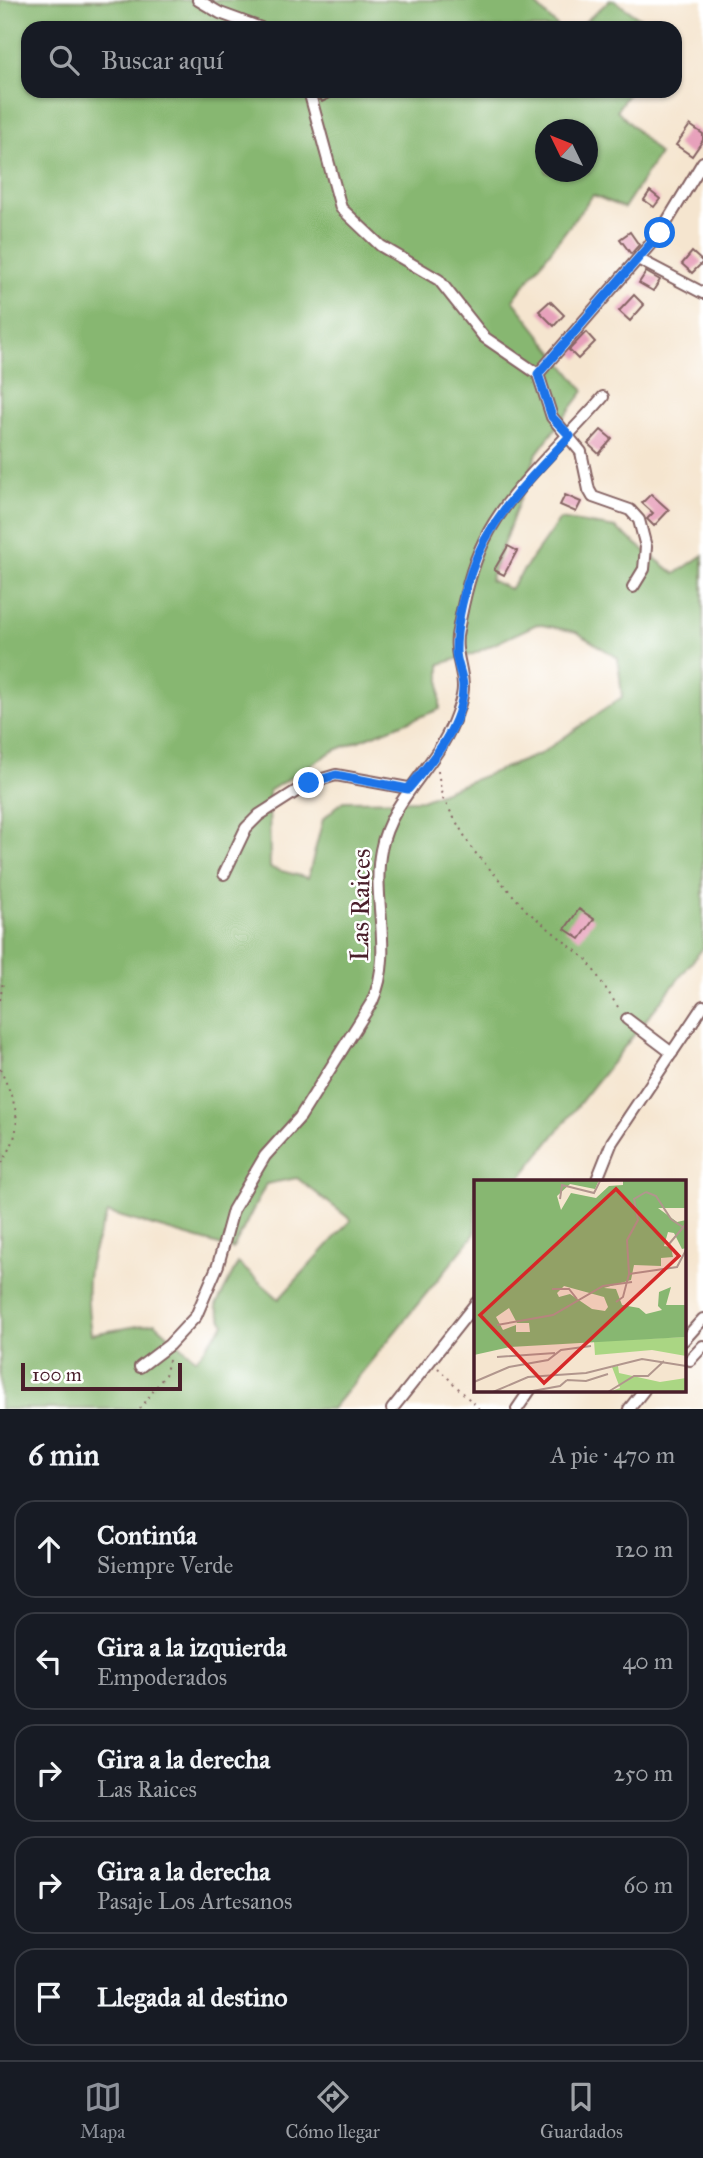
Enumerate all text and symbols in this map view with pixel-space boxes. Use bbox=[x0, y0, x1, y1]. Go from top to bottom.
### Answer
search box bbox=[21, 21, 682, 98]
icon: search bbox=[45, 41, 83, 79]
text: Buscar aquí bbox=[101, 44, 223, 76]
north arrow bbox=[535, 119, 598, 182]
route start bbox=[644, 217, 675, 248]
route end bbox=[293, 767, 324, 798]
street label: Las Raices bbox=[343, 848, 377, 962]
inset map bbox=[474, 1180, 686, 1392]
scale bar bbox=[21, 1360, 182, 1392]
text: 100 m bbox=[32, 1363, 82, 1386]
text: 6 min bbox=[28, 1437, 100, 1473]
text: A pie · 470 m bbox=[551, 1441, 675, 1469]
text: Continúa bbox=[97, 1519, 197, 1551]
icon: ahead bbox=[30, 1530, 68, 1568]
text: 120 m bbox=[615, 1535, 673, 1563]
text: Siempre Verde bbox=[97, 1551, 233, 1579]
text: Gira a la izquierda bbox=[97, 1631, 287, 1663]
icon: left bbox=[30, 1642, 68, 1680]
text: 40 m bbox=[623, 1647, 673, 1675]
text: Empoderados bbox=[97, 1663, 227, 1691]
text: Gira a la derecha bbox=[97, 1743, 270, 1775]
icon: right bbox=[30, 1754, 68, 1792]
text: 250 m bbox=[613, 1759, 673, 1787]
text: Las Raices bbox=[97, 1775, 197, 1803]
text: Gira a la derecha bbox=[97, 1855, 270, 1887]
icon: right bbox=[30, 1866, 68, 1904]
text: 60 m bbox=[624, 1871, 673, 1899]
text: Pasaje Los Artesanos bbox=[97, 1887, 292, 1915]
icon: arrive bbox=[30, 1978, 68, 2016]
text: Llegada al destino bbox=[97, 1981, 288, 2013]
tab: Mapa bbox=[80, 2078, 125, 2143]
tab: Cómo llegar bbox=[285, 2078, 380, 2143]
tab: Guardados bbox=[540, 2078, 623, 2143]

